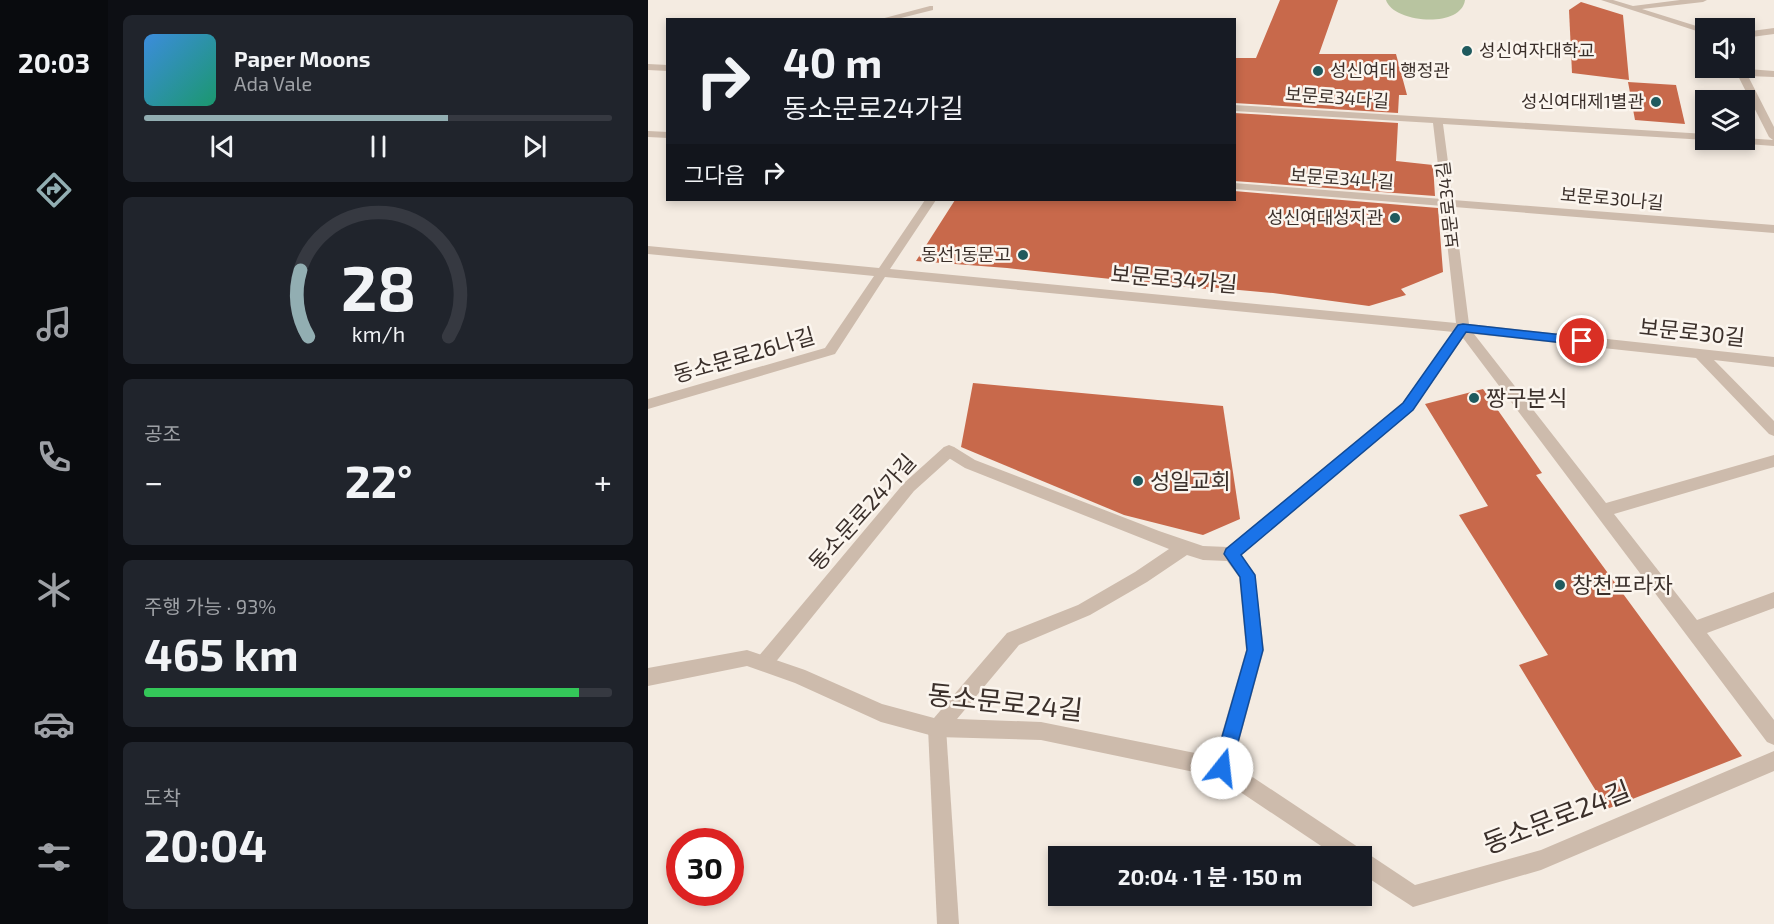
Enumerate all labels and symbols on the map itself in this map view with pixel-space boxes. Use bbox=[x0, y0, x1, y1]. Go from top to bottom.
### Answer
place label: 성신여자대학교 bbox=[1479, 39, 1595, 61]
marker: 성신여자대학교 bbox=[1460, 44, 1474, 58]
place label: 성신여대 행정관 bbox=[1330, 59, 1450, 81]
marker: 성신여대 행정관 bbox=[1311, 64, 1325, 78]
street label: 보문로34다길 bbox=[1284, 82, 1390, 112]
place label: 성신여대제1별관 bbox=[1521, 90, 1644, 112]
marker: 성신여대제1별관 bbox=[1649, 95, 1663, 109]
street label: 보문로34길 bbox=[1431, 160, 1463, 250]
street label: 보문로34나길 bbox=[1289, 163, 1395, 193]
street label: 보문로30나길 bbox=[1559, 183, 1665, 213]
place label: 성신여대성지관 bbox=[1267, 206, 1383, 228]
marker: 성신여대성지관 bbox=[1388, 211, 1402, 225]
place label: 동선1동문고 bbox=[921, 243, 1011, 265]
marker: 동선1동문고 bbox=[1016, 248, 1030, 262]
street label: 보문로34가길 bbox=[1110, 260, 1238, 296]
street label: 보문로30길 bbox=[1638, 313, 1746, 349]
pin bbox=[1556, 315, 1607, 366]
street label: 동소문로26나길 bbox=[670, 321, 818, 387]
place label: 짱구분식 bbox=[1486, 384, 1567, 410]
marker: 짱구분식 bbox=[1467, 391, 1481, 405]
street label: 동소문로24가길 bbox=[802, 448, 920, 575]
place label: 성일교회 bbox=[1150, 467, 1231, 493]
marker: 성일교회 bbox=[1131, 474, 1145, 488]
place label: 창천프라자 bbox=[1572, 571, 1673, 597]
marker: 창천프라자 bbox=[1553, 578, 1567, 592]
street label: 동소문로24길 bbox=[926, 677, 1084, 725]
position arrow bbox=[1190, 736, 1254, 800]
street label: 동소문로24길 bbox=[1478, 773, 1635, 859]
speed limit sign: 30 bbox=[666, 828, 744, 906]

